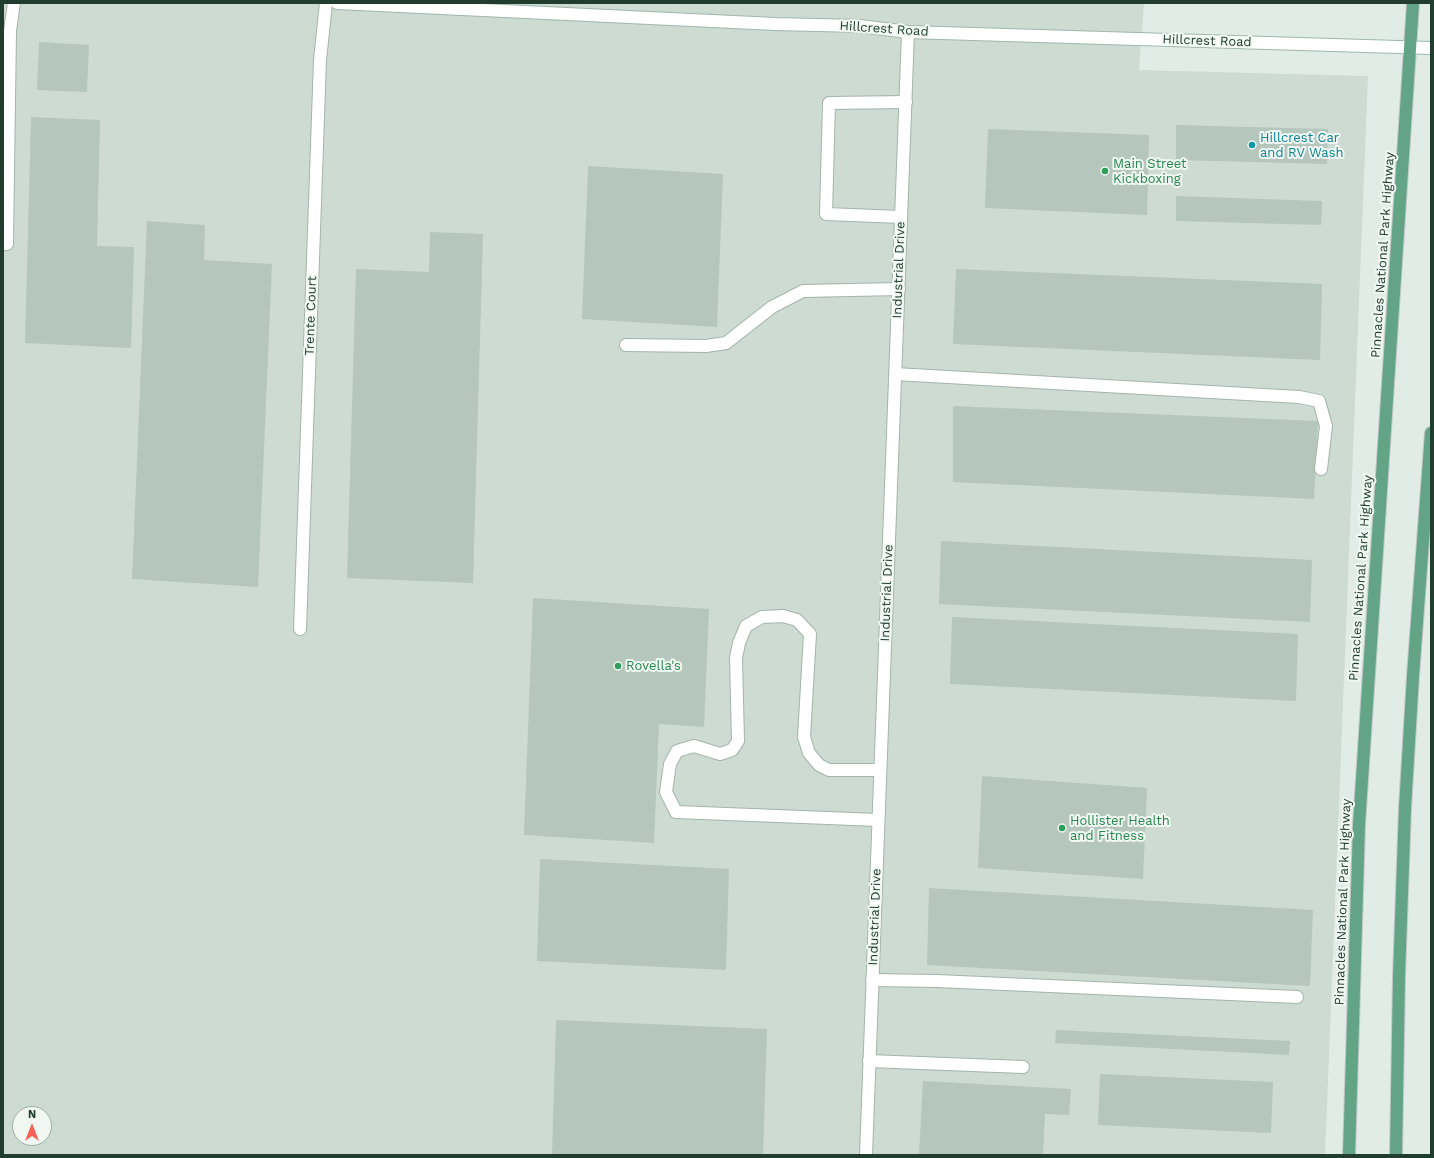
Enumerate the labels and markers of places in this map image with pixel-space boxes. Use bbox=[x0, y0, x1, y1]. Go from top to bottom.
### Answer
place label: Hillcrest Car and RV Wash bbox=[1260, 130, 1344, 161]
marker: Hillcrest Car and RV Wash bbox=[1247, 140, 1257, 150]
place label: Main Street Kickboxing bbox=[1113, 156, 1186, 187]
marker: Main Street Kickboxing bbox=[1100, 166, 1110, 176]
place label: Rovella's bbox=[626, 658, 681, 674]
marker: Rovella's bbox=[613, 661, 623, 671]
place label: Hollister Health and Fitness bbox=[1070, 813, 1170, 844]
marker: Hollister Health and Fitness bbox=[1057, 823, 1067, 833]

